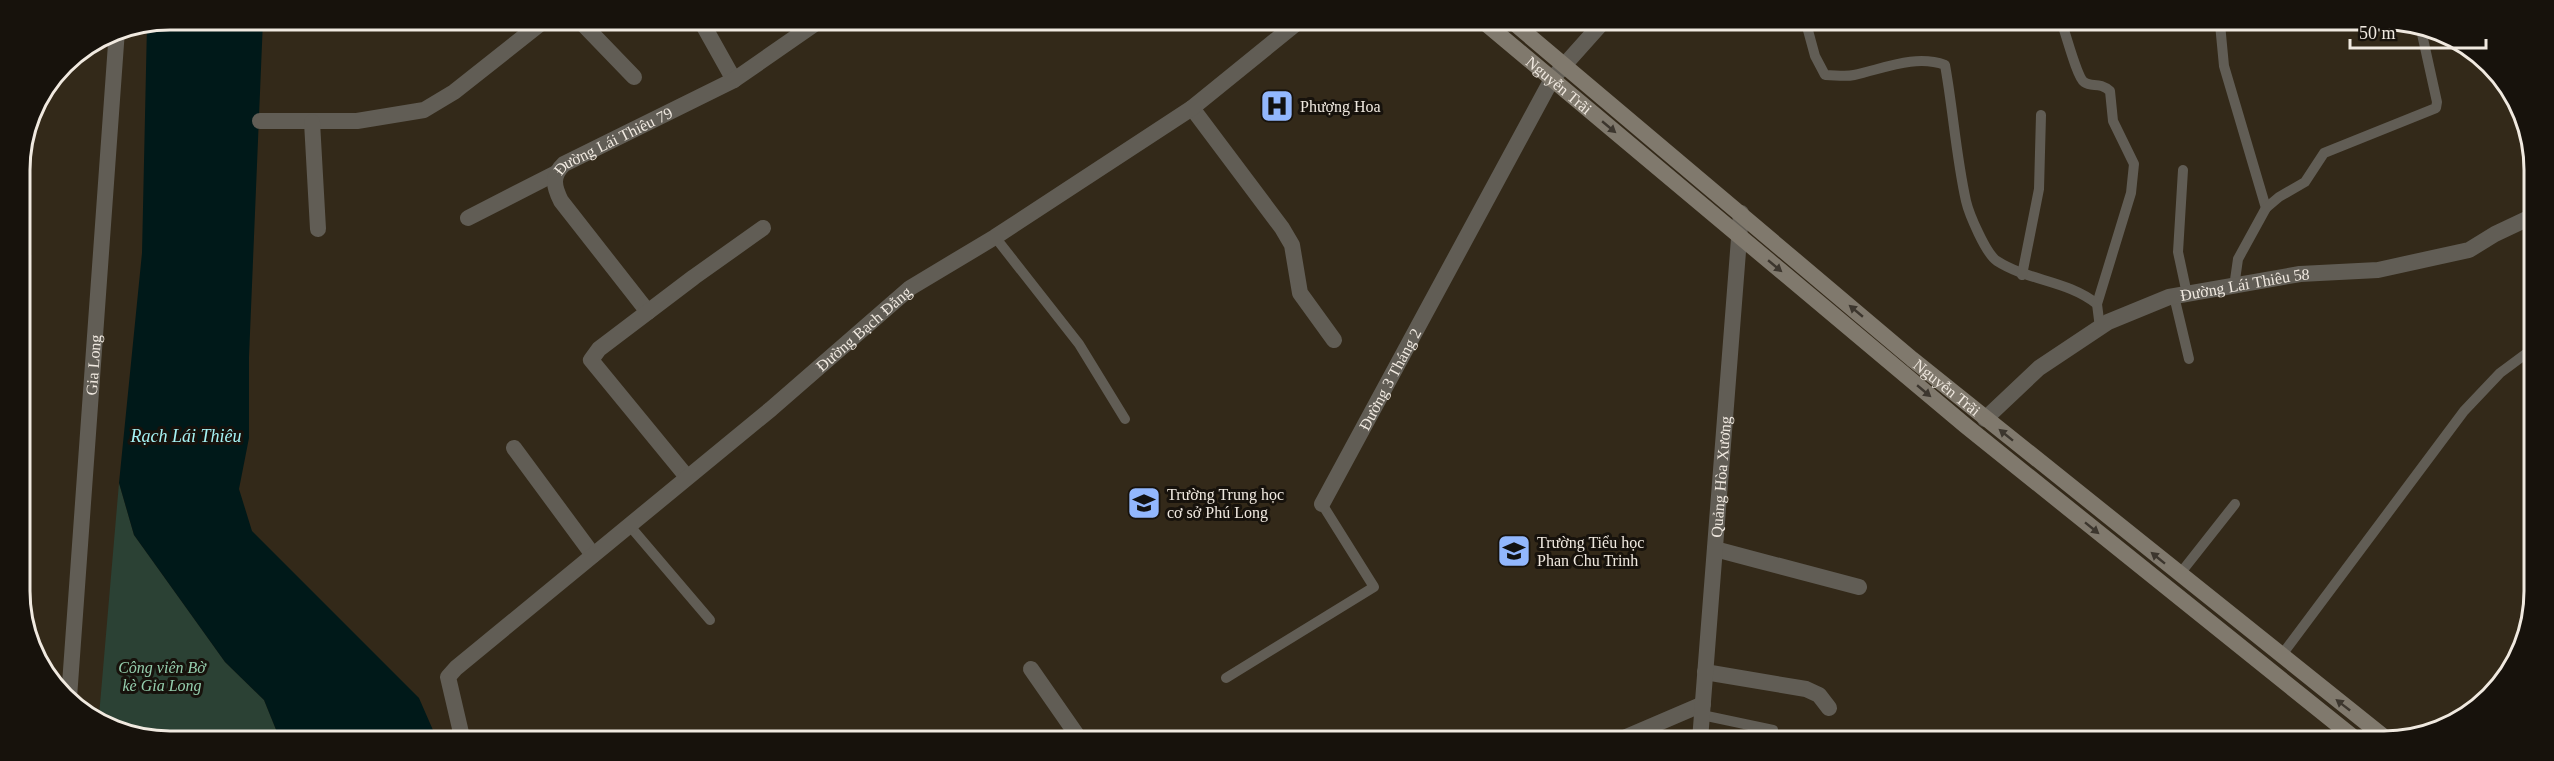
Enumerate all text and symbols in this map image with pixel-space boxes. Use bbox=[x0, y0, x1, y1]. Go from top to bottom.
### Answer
scale bar bbox=[2350, 12, 2486, 50]
text: 50 m bbox=[2359, 23, 2396, 43]
street label: Nguyễn Trãi bbox=[1522, 53, 1596, 118]
hospital icon: Phượng Hoa bbox=[1259, 88, 1295, 124]
place label: Phượng Hoa bbox=[1300, 98, 1381, 116]
street label: Đường Lái Thiêu 79 bbox=[550, 104, 675, 178]
one-way arrow bbox=[1601, 120, 1616, 133]
one-way arrow bbox=[1767, 259, 1783, 272]
street label: Đường Lái Thiêu 58 bbox=[2179, 266, 2310, 304]
street label: Đường Bạch Đằng bbox=[813, 283, 915, 375]
one-way arrow bbox=[1849, 305, 1864, 318]
street label: Đường 3 Tháng 2 bbox=[1356, 325, 1424, 433]
street label: Gia Long bbox=[83, 334, 105, 396]
street label: Nguyễn Trãi bbox=[1910, 356, 1984, 420]
one-way arrow bbox=[1916, 384, 1931, 397]
street label: Quảng Hòa Xương bbox=[1708, 415, 1735, 538]
water label: Rạch Lái Thiêu bbox=[130, 426, 242, 446]
one-way arrow bbox=[1998, 429, 2014, 442]
school or university icon: Trường Trung học cơ sở Phú Long bbox=[1126, 485, 1162, 521]
place label: Trường Trung học cơ sở Phú Long bbox=[1167, 486, 1284, 522]
one-way arrow bbox=[2084, 521, 2099, 533]
school or university icon: Trường Tiểu học Phan Chu Trinh bbox=[1496, 533, 1532, 569]
place label: Trường Tiểu học Phan Chu Trinh bbox=[1537, 534, 1644, 569]
one-way arrow bbox=[2150, 552, 2165, 564]
park label: Công viên Bờ kè Gia Long bbox=[118, 659, 207, 695]
one-way arrow bbox=[2335, 699, 2351, 712]

